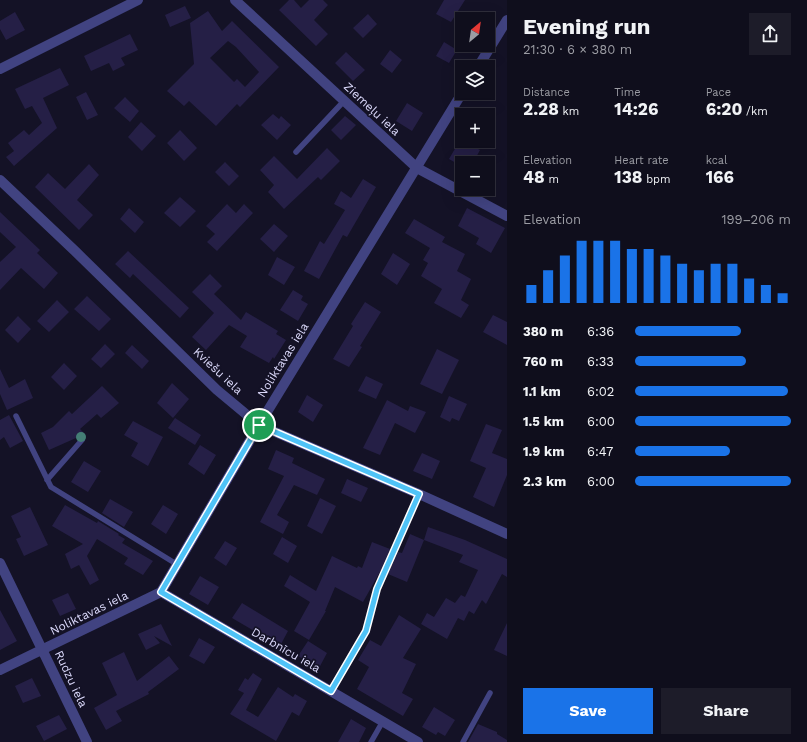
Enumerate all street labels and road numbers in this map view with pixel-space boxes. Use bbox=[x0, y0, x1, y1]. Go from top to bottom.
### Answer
street label: Ziemeļu iela bbox=[341, 79, 403, 139]
street label: Noliktavas iela bbox=[255, 320, 312, 400]
street label: Kviešu iela bbox=[191, 345, 246, 397]
street label: Noliktavas iela bbox=[48, 588, 130, 638]
street label: Darbnīcu iela bbox=[249, 625, 323, 675]
street label: Rudzu iela bbox=[52, 648, 90, 710]

